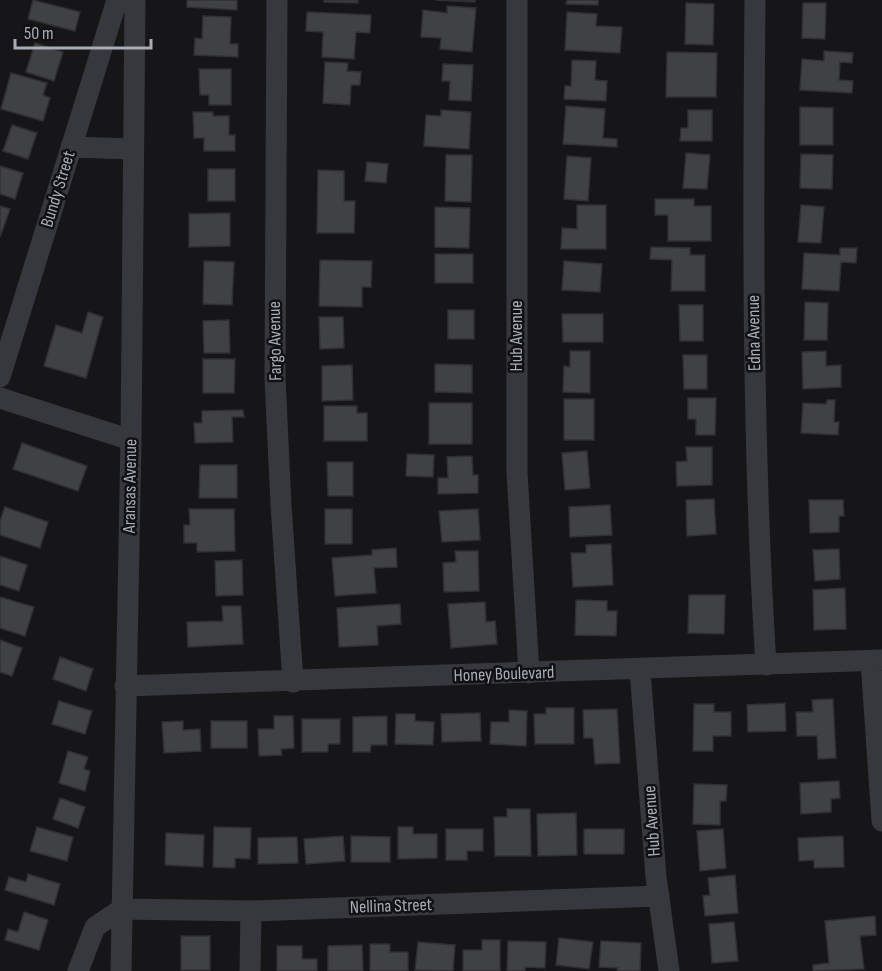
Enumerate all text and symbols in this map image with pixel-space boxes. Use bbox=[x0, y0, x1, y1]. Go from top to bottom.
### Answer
scale bar bbox=[15, 12, 152, 50]
text: 50 m bbox=[24, 23, 54, 44]
street label: Bundy Street bbox=[36, 148, 80, 230]
street label: Edna Avenue bbox=[743, 295, 765, 371]
street label: Hub Avenue bbox=[506, 300, 527, 372]
street label: Fargo Avenue bbox=[264, 301, 286, 381]
street label: Aransas Avenue bbox=[119, 439, 141, 534]
street label: Honey Boulevard bbox=[453, 662, 555, 686]
street label: Hub Avenue bbox=[639, 785, 665, 857]
street label: Nellina Street bbox=[349, 894, 433, 918]

